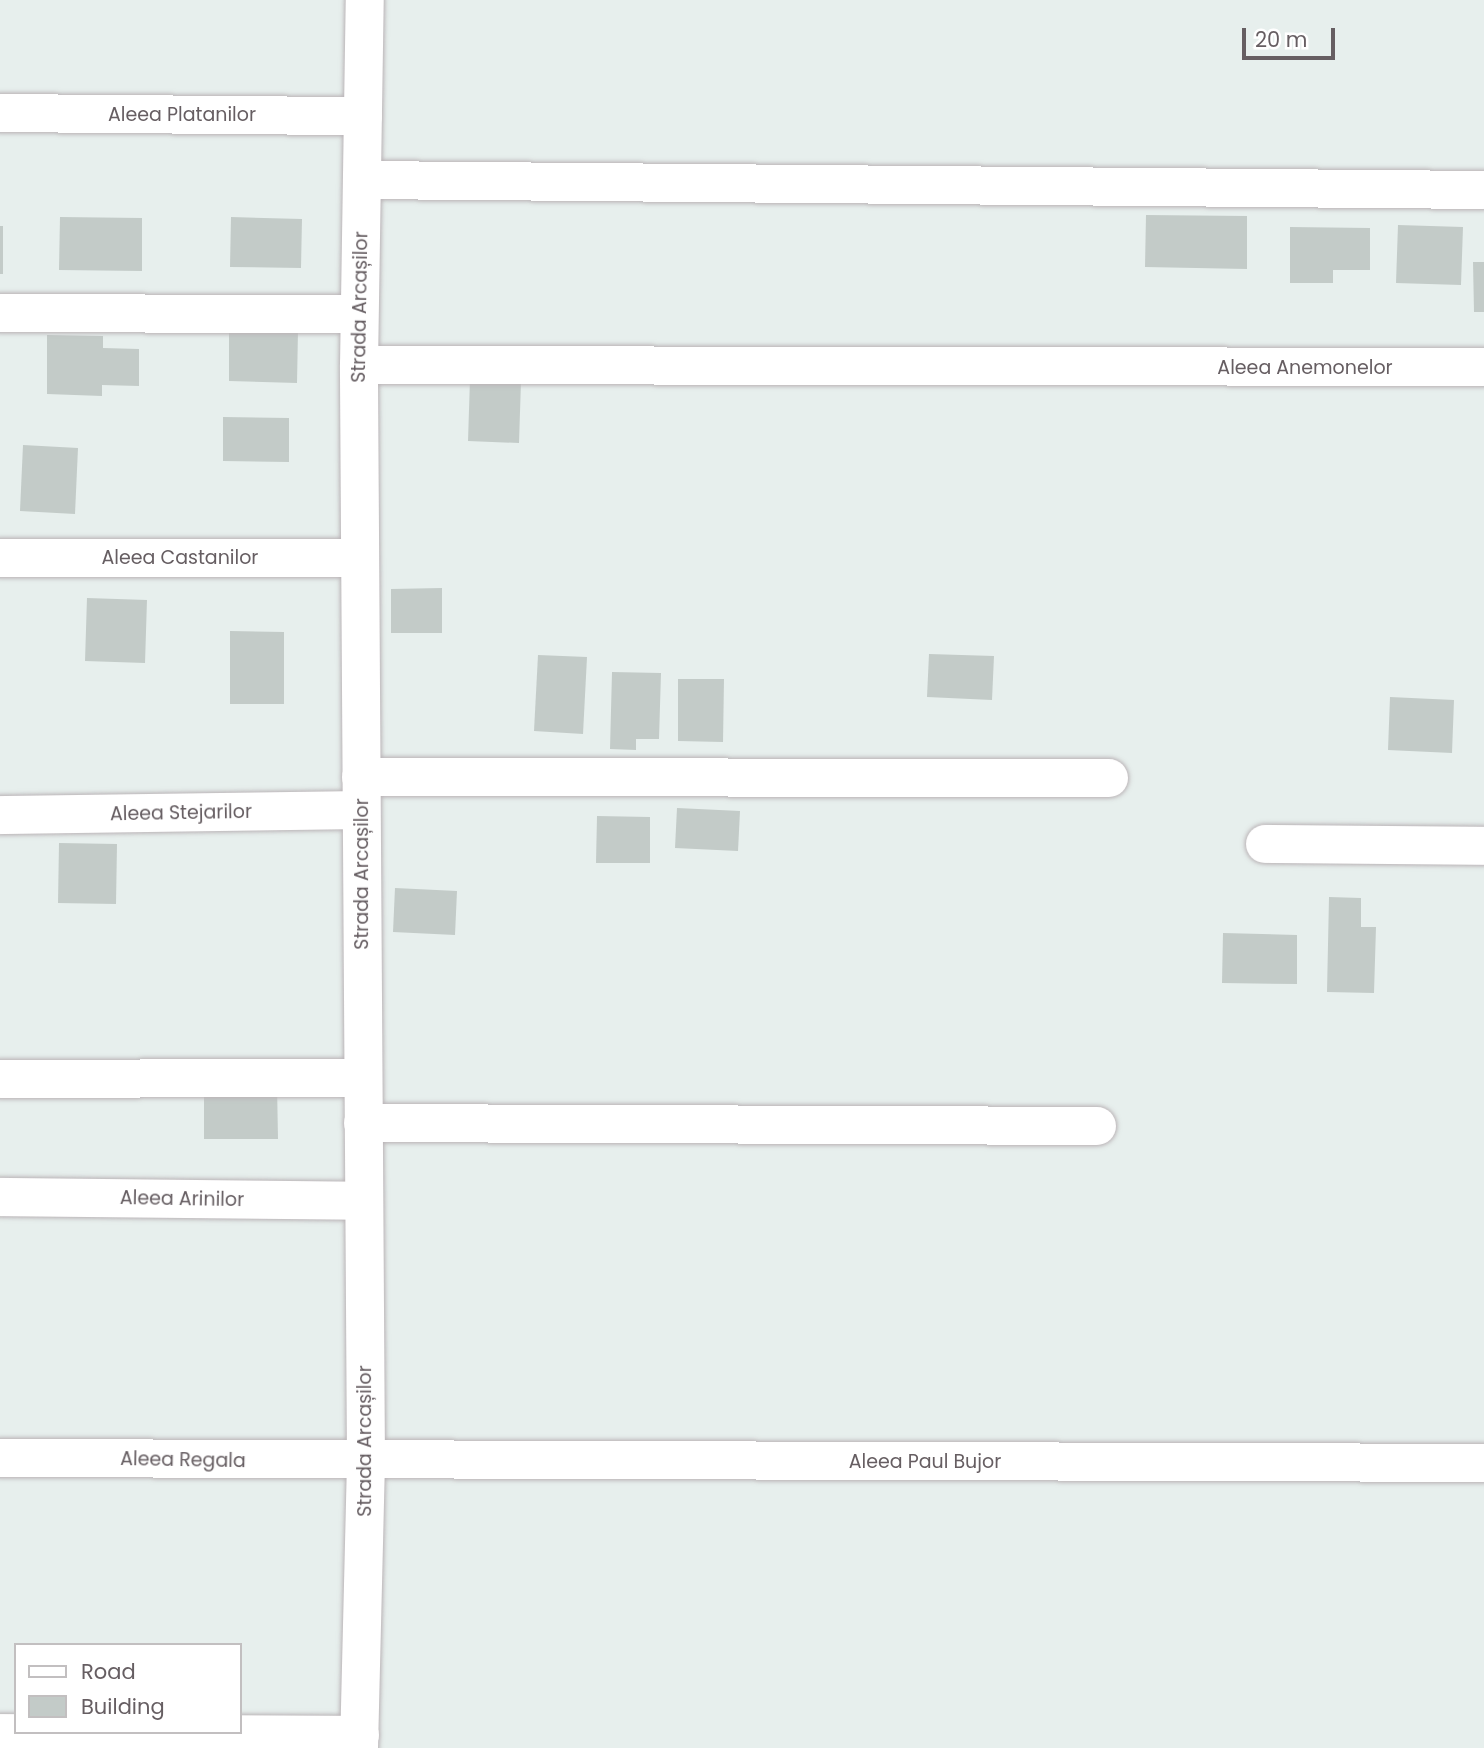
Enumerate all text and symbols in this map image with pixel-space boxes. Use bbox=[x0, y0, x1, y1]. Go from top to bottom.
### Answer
scale bar bbox=[1246, 14, 1339, 58]
text: 20 m bbox=[1255, 25, 1308, 54]
street label: Aleea Platanilor bbox=[108, 104, 256, 126]
street label: Strada Arcașilor bbox=[347, 231, 373, 383]
street label: Aleea Anemonelor bbox=[1217, 357, 1393, 379]
street label: Aleea Castanilor bbox=[102, 547, 258, 569]
street label: Strada Arcașilor bbox=[351, 798, 373, 950]
street label: Aleea Stejarilor bbox=[110, 800, 252, 826]
street label: Aleea Arinilor bbox=[120, 1187, 244, 1211]
street label: Strada Arcașilor bbox=[354, 1365, 376, 1517]
street label: Aleea Regala bbox=[120, 1448, 246, 1472]
street label: Aleea Paul Bujor bbox=[849, 1451, 1001, 1473]
legend bbox=[14, 1643, 242, 1734]
text: Road bbox=[81, 1657, 136, 1686]
text: Building bbox=[81, 1692, 165, 1721]

